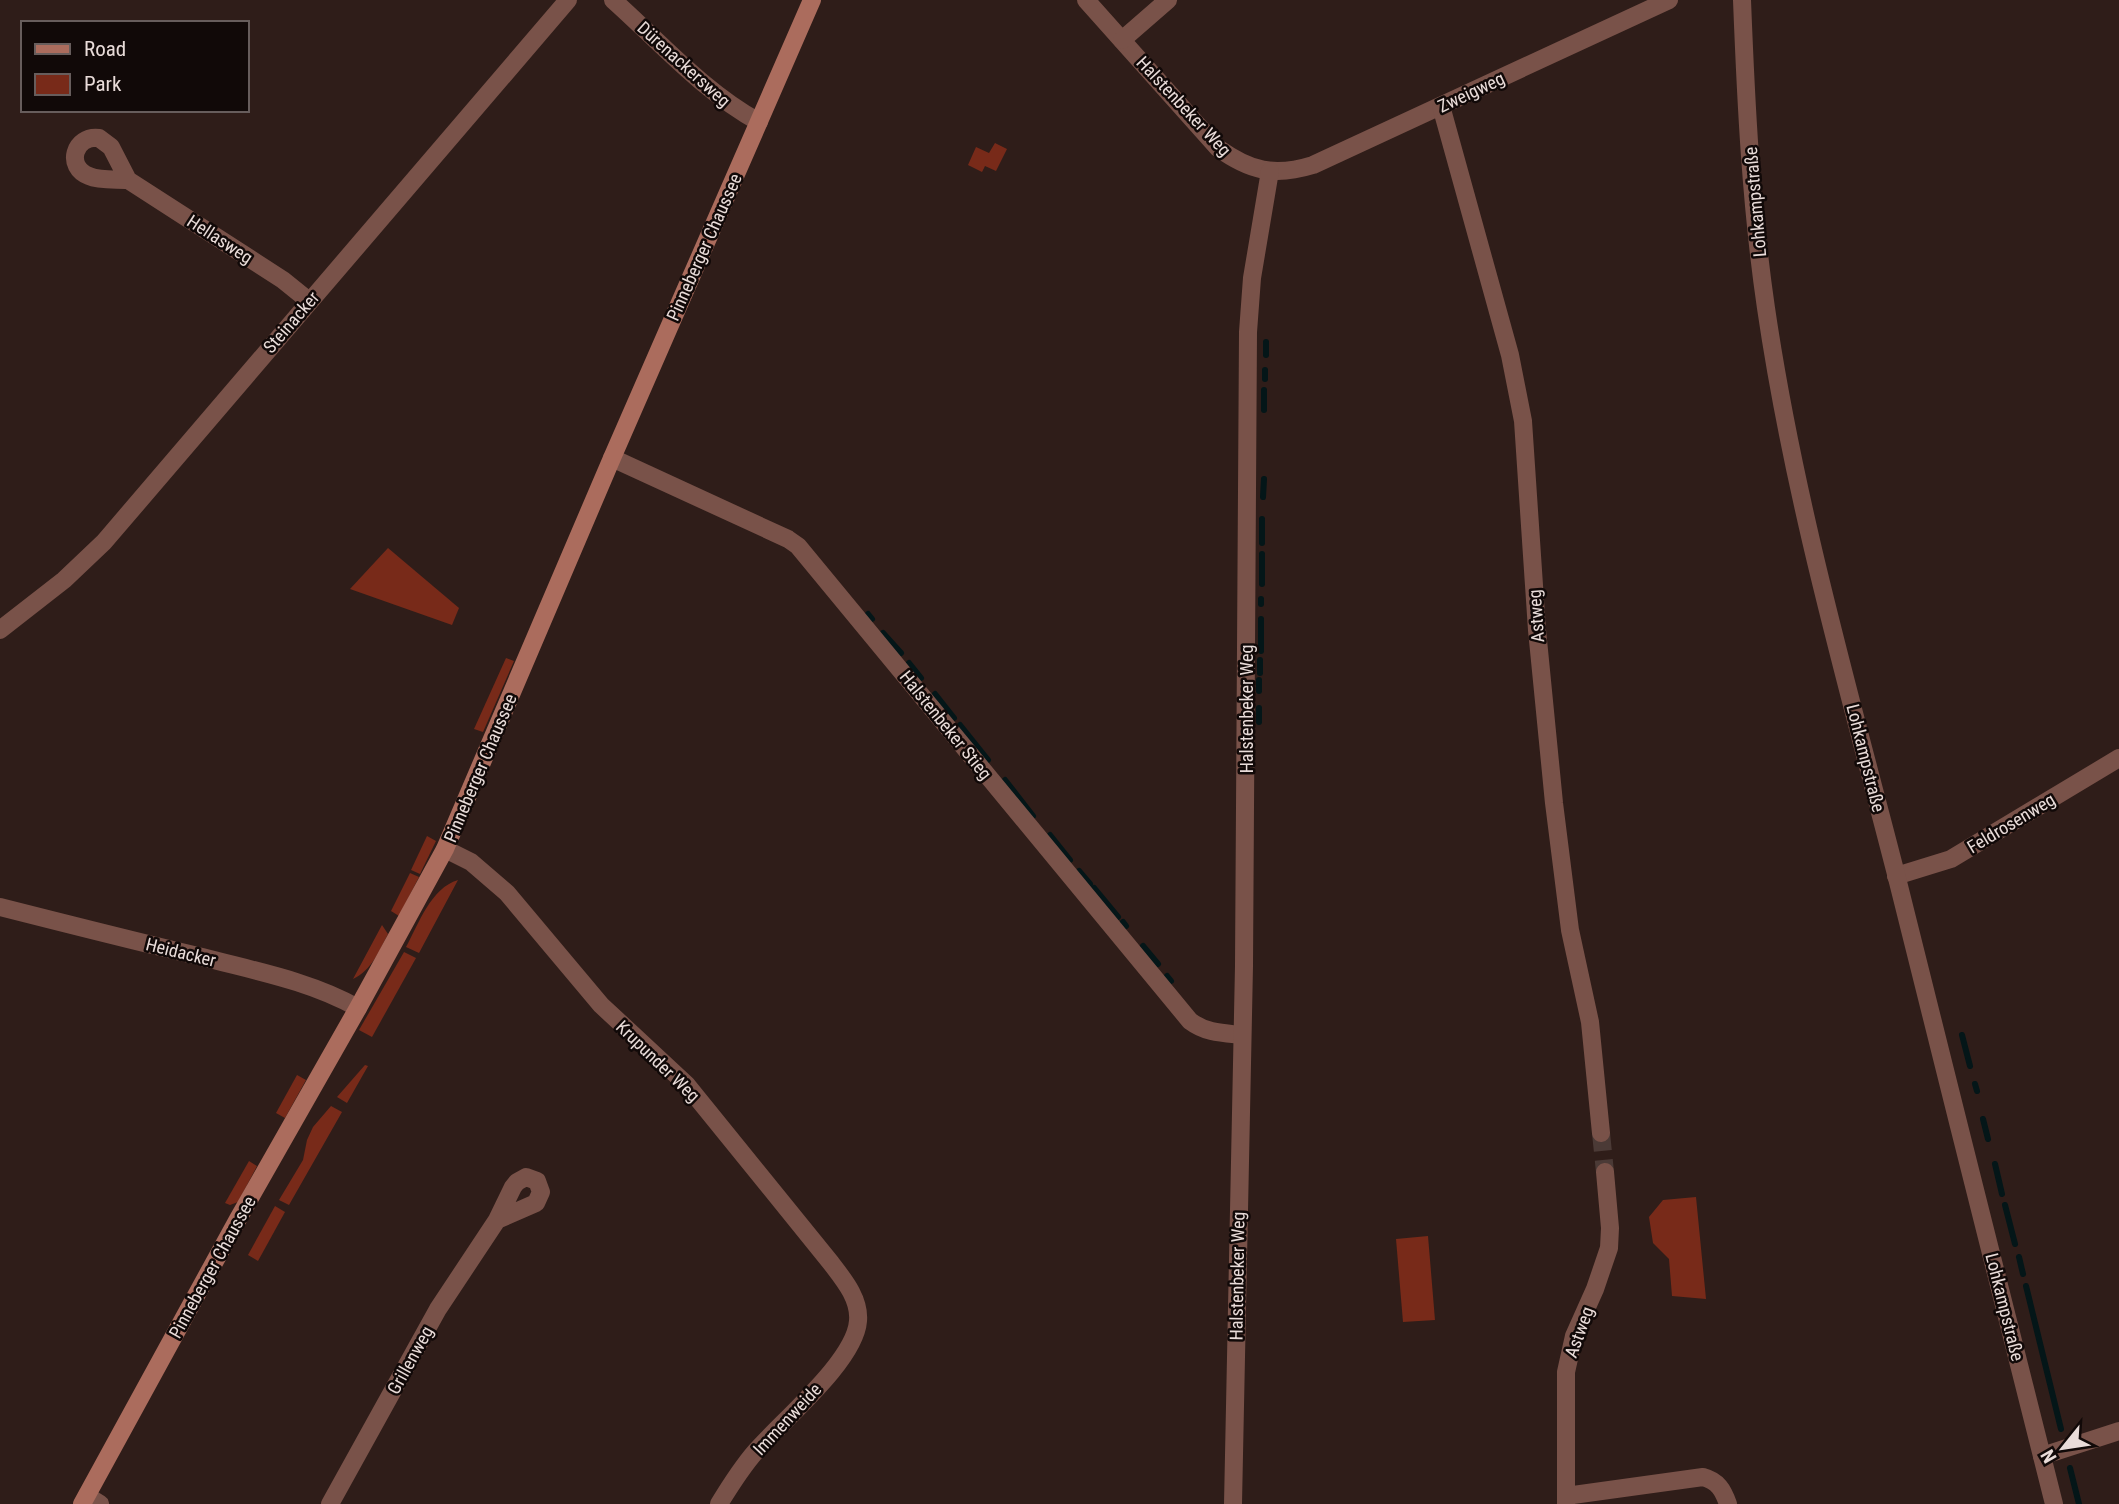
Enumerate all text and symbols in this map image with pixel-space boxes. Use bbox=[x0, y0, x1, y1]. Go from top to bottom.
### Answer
street label: Dürenackersweg bbox=[633, 17, 735, 111]
legend bbox=[21, 21, 248, 112]
text: Road bbox=[84, 37, 126, 61]
street label: Halstenbeker Weg bbox=[1132, 52, 1236, 160]
street label: Zweigweg bbox=[1434, 67, 1508, 117]
text: Park bbox=[84, 72, 122, 96]
street label: Lohkampstraße bbox=[1740, 146, 1770, 258]
street label: Pinneberger Chaussee bbox=[662, 170, 746, 324]
street label: Hellasweg bbox=[183, 210, 257, 268]
street label: Steinacker bbox=[259, 287, 324, 357]
street label: Astweg bbox=[1524, 589, 1548, 643]
street label: Halstenbeker Weg bbox=[1236, 645, 1257, 773]
street label: Halstenbeker Stieg bbox=[896, 666, 996, 784]
street label: Pinneberger Chaussee bbox=[439, 691, 521, 845]
street label: Lohkampstraße bbox=[1842, 702, 1890, 814]
street label: Feldrosenweg bbox=[1963, 789, 2059, 857]
street label: Heidacker bbox=[144, 933, 219, 971]
street label: Krupunder Weg bbox=[612, 1016, 704, 1106]
street label: Pinneberger Chaussee bbox=[164, 1192, 260, 1342]
street label: Halstenbeker Weg bbox=[1225, 1211, 1249, 1341]
street label: Lohkampstraße bbox=[1981, 1251, 2029, 1363]
street label: Astweg bbox=[1560, 1304, 1598, 1360]
street label: Grillenweg bbox=[383, 1322, 437, 1398]
street label: Immenweide bbox=[748, 1379, 826, 1459]
north arrow bbox=[2028, 1413, 2098, 1483]
text: N bbox=[2036, 1445, 2062, 1467]

